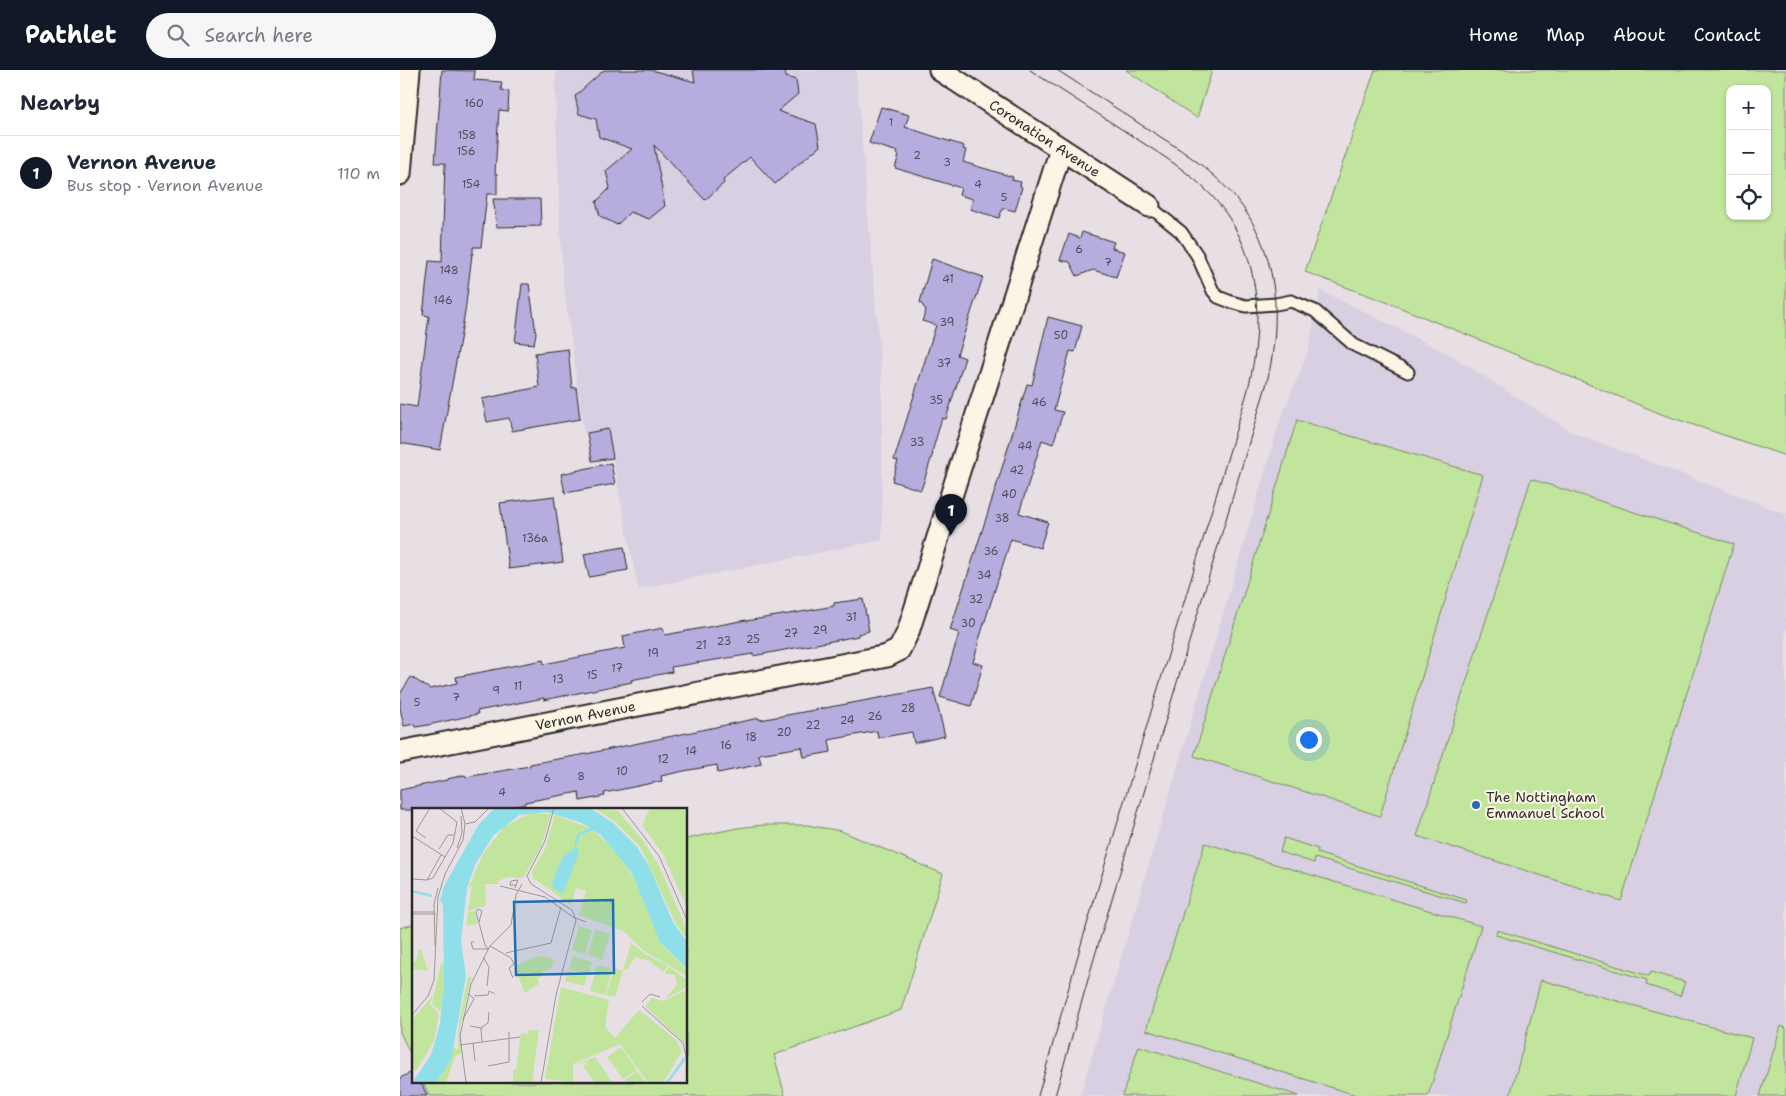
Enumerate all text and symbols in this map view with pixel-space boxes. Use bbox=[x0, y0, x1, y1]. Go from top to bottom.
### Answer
search box bbox=[146, 13, 496, 58]
text: Pathlet bbox=[25, 19, 116, 51]
icon: search bbox=[164, 21, 192, 49]
text: Search here bbox=[204, 23, 313, 48]
text: Home bbox=[1469, 23, 1518, 47]
text: Map bbox=[1546, 23, 1585, 47]
text: About bbox=[1613, 23, 1666, 47]
text: Contact bbox=[1694, 23, 1761, 47]
map controls bbox=[1726, 85, 1771, 220]
button: + bbox=[1726, 85, 1771, 130]
text: Nearby bbox=[20, 89, 100, 117]
street label: Coronation Avenue bbox=[986, 95, 1104, 181]
house number: 160 bbox=[464, 96, 484, 111]
house number: 1 bbox=[889, 115, 893, 130]
house number: 158 bbox=[458, 128, 476, 143]
button: − bbox=[1726, 130, 1771, 175]
house number: 156 bbox=[457, 144, 475, 159]
house number: 2 bbox=[913, 148, 921, 163]
text: Vernon Avenue bbox=[67, 150, 216, 175]
house number: 3 bbox=[943, 155, 951, 170]
text: 1 bbox=[32, 163, 40, 184]
text: 110 m bbox=[337, 163, 380, 184]
text: Bus stop · Vernon Avenue bbox=[67, 175, 263, 196]
button: locate bbox=[1726, 175, 1771, 220]
house number: 154 bbox=[462, 177, 481, 192]
house number: 4 bbox=[974, 177, 982, 192]
house number: 5 bbox=[1001, 190, 1008, 205]
house number: 6 bbox=[1075, 242, 1083, 257]
house number: 7 bbox=[1104, 255, 1112, 270]
house number: 148 bbox=[439, 263, 459, 278]
house number: 41 bbox=[942, 272, 954, 287]
house number: 146 bbox=[433, 293, 453, 308]
house number: 39 bbox=[940, 315, 954, 330]
house number: 50 bbox=[1054, 328, 1068, 343]
house number: 37 bbox=[937, 356, 952, 371]
house number: 35 bbox=[929, 393, 943, 408]
house number: 46 bbox=[1031, 395, 1047, 410]
house number: 33 bbox=[910, 435, 924, 450]
house number: 44 bbox=[1017, 439, 1033, 454]
house number: 42 bbox=[1010, 463, 1024, 478]
house number: 40 bbox=[1001, 487, 1017, 502]
pin: 1 bbox=[935, 494, 967, 535]
house number: 38 bbox=[994, 511, 1010, 526]
house number: 136a bbox=[522, 531, 548, 546]
house number: 36 bbox=[983, 544, 999, 559]
house number: 34 bbox=[977, 568, 992, 583]
house number: 32 bbox=[969, 592, 983, 607]
house number: 31 bbox=[845, 610, 857, 625]
house number: 30 bbox=[960, 616, 976, 631]
house number: 29 bbox=[813, 623, 827, 638]
house number: 27 bbox=[784, 626, 799, 641]
house number: 25 bbox=[746, 632, 760, 647]
house number: 23 bbox=[717, 634, 731, 649]
house number: 21 bbox=[695, 638, 707, 653]
house number: 19 bbox=[647, 646, 659, 661]
house number: 17 bbox=[611, 661, 623, 676]
house number: 15 bbox=[586, 668, 598, 683]
house number: 13 bbox=[552, 672, 564, 687]
house number: 11 bbox=[514, 679, 522, 694]
house number: 9 bbox=[492, 683, 500, 698]
house number: 7 bbox=[452, 690, 460, 705]
house number: 5 bbox=[414, 695, 421, 710]
street label: Vernon Avenue bbox=[534, 697, 637, 734]
house number: 28 bbox=[900, 701, 916, 716]
house number: 26 bbox=[868, 709, 882, 724]
house number: 24 bbox=[840, 713, 855, 728]
house number: 22 bbox=[806, 718, 820, 733]
house number: 20 bbox=[776, 725, 792, 740]
your location bbox=[1296, 727, 1322, 753]
house number: 18 bbox=[745, 730, 757, 745]
house number: 16 bbox=[720, 738, 732, 753]
house number: 14 bbox=[685, 744, 697, 759]
house number: 12 bbox=[657, 752, 669, 767]
house number: 10 bbox=[616, 764, 628, 779]
house number: 8 bbox=[577, 769, 585, 784]
house number: 6 bbox=[543, 771, 551, 786]
house number: 4 bbox=[498, 785, 506, 800]
place label: The Nottingham Emmanuel School bbox=[1486, 788, 1605, 822]
marker: The Nottingham Emmanuel School bbox=[1470, 799, 1482, 811]
inset map bbox=[412, 808, 688, 1084]

